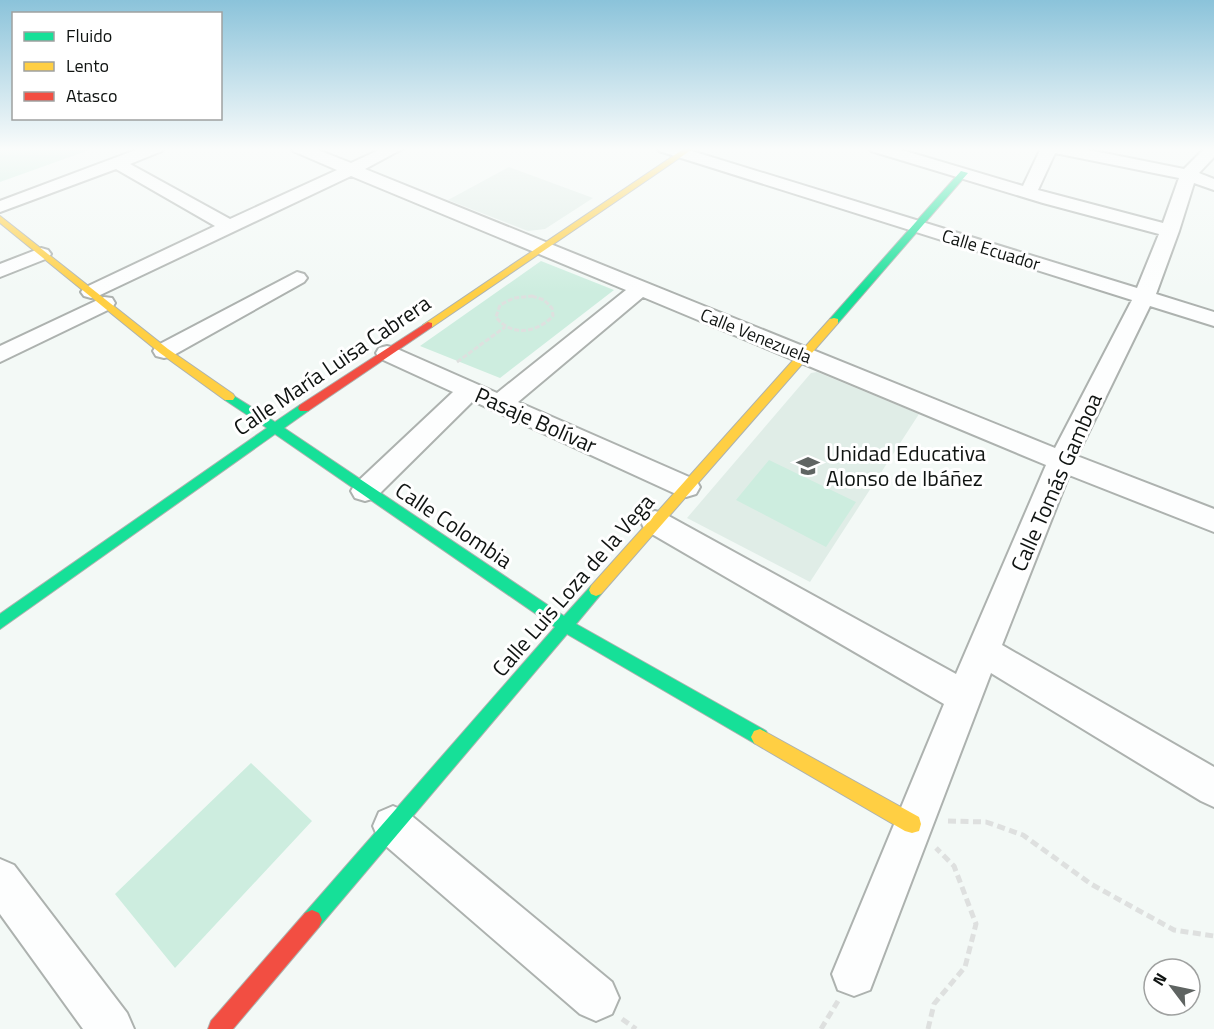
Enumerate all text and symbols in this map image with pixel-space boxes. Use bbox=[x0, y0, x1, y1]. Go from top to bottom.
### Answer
legend bbox=[12, 12, 222, 120]
text: Fluido bbox=[66, 22, 112, 49]
text: Lento bbox=[66, 52, 109, 79]
text: Atasco bbox=[66, 82, 117, 109]
street label: Calle Ecuador bbox=[939, 222, 1044, 277]
street label: Calle María Luisa Cabrera bbox=[226, 286, 438, 444]
street label: Calle Venezuela bbox=[696, 301, 816, 370]
street label: Pasaje Bolívar bbox=[470, 378, 603, 462]
street label: Calle Tomás Gamboa bbox=[1001, 387, 1111, 577]
place label: Unidad Educativa Alonso de Ibáñez bbox=[826, 436, 986, 495]
school or university icon: Unidad Educativa Alonso de Ibáñez bbox=[795, 453, 821, 479]
street label: Calle Colombia bbox=[389, 473, 519, 577]
street label: Calle Luis Loza de la Vega bbox=[484, 486, 662, 684]
north arrow bbox=[1142, 957, 1202, 1017]
text: N bbox=[1146, 968, 1172, 990]

